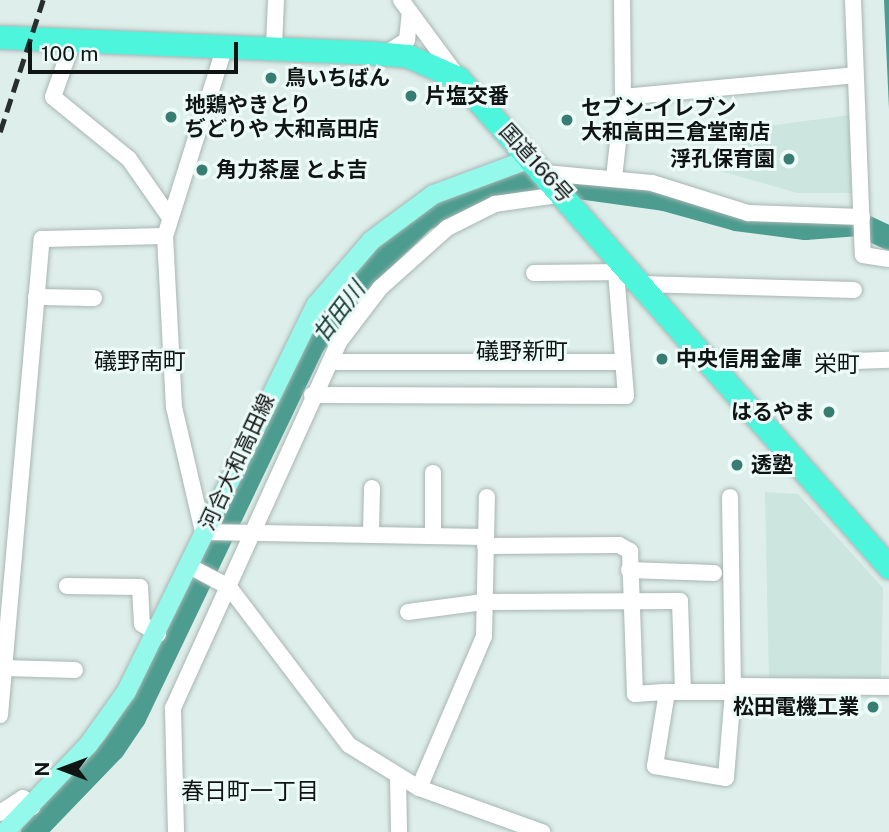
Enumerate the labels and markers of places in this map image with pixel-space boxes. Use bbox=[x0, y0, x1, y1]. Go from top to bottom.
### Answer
place label: 鳥いちばん bbox=[285, 65, 390, 91]
marker: 鳥いちばん bbox=[263, 70, 279, 86]
place label: 片塩交番 bbox=[425, 83, 509, 109]
marker: 片塩交番 bbox=[403, 88, 419, 104]
place label: 地鶏やきとり ぢどりや 大和高田店 bbox=[185, 92, 379, 142]
place label: セブン-イレブン 大和高田三倉堂南店 bbox=[581, 95, 770, 145]
marker: 地鶏やきとり ぢどりや 大和高田店 bbox=[163, 109, 179, 125]
marker: セブン-イレブン 大和高田三倉堂南店 bbox=[559, 112, 575, 128]
place label: 浮孔保育園 bbox=[670, 146, 775, 172]
marker: 浮孔保育園 bbox=[781, 151, 797, 167]
place label: 角力茶屋 とよ吉 bbox=[216, 157, 368, 183]
marker: 角力茶屋 とよ吉 bbox=[194, 162, 210, 178]
place label: 中央信用金庫 bbox=[676, 346, 802, 372]
marker: 中央信用金庫 bbox=[654, 351, 670, 367]
place label: はるやま bbox=[731, 399, 815, 425]
marker: はるやま bbox=[821, 404, 837, 420]
place label: 透塾 bbox=[751, 452, 793, 478]
marker: 透塾 bbox=[729, 457, 745, 473]
place label: 松田電機工業 bbox=[733, 694, 859, 720]
marker: 松田電機工業 bbox=[865, 699, 881, 715]

